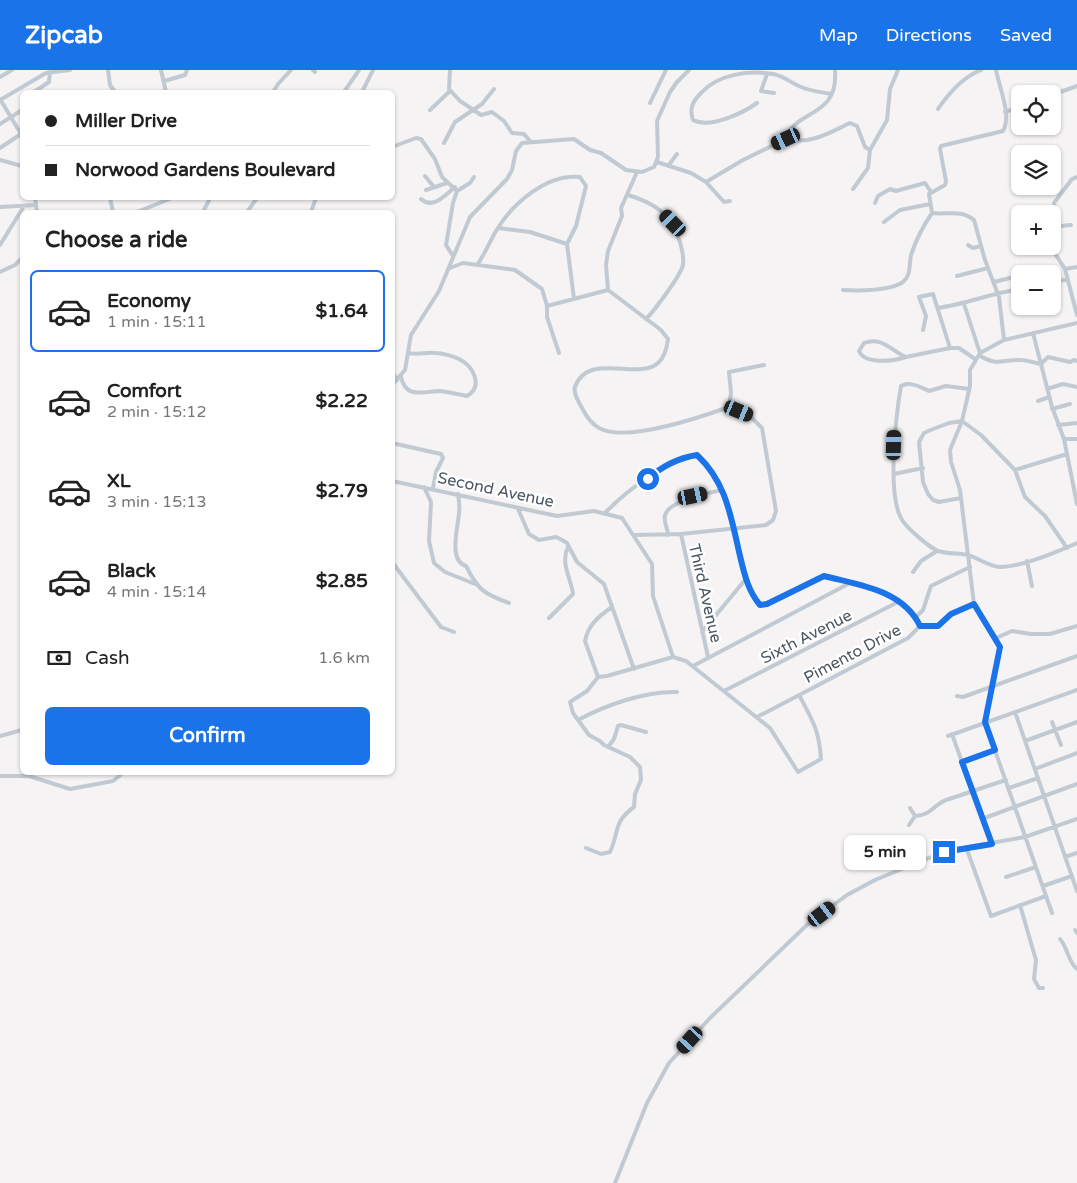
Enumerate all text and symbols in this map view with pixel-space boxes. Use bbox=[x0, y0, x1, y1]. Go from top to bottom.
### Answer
text: Zipcab bbox=[25, 21, 103, 50]
text: Map bbox=[819, 24, 858, 46]
text: Directions bbox=[886, 24, 972, 46]
text: Saved bbox=[1000, 24, 1052, 46]
map controls bbox=[1011, 85, 1061, 315]
button: locate bbox=[1011, 85, 1061, 135]
text: Miller Drive bbox=[75, 110, 177, 132]
car bbox=[769, 126, 802, 152]
button: layers bbox=[1011, 145, 1061, 195]
text: Norwood Gardens Boulevard bbox=[75, 159, 335, 181]
button: + bbox=[1011, 205, 1061, 255]
car bbox=[657, 207, 688, 239]
text: Choose a ride bbox=[45, 227, 188, 253]
button: − bbox=[1011, 265, 1061, 315]
icon: car bbox=[47, 289, 92, 334]
text: Economy bbox=[107, 290, 191, 312]
text: $1.64 bbox=[316, 300, 368, 322]
text: 1 min · 15:11 bbox=[107, 312, 206, 332]
icon: car bbox=[47, 379, 92, 424]
text: Comfort bbox=[107, 380, 181, 402]
text: $2.22 bbox=[316, 390, 368, 412]
car bbox=[722, 398, 755, 424]
text: 2 min · 15:12 bbox=[107, 402, 206, 422]
car bbox=[885, 430, 902, 460]
street label: Second Avenue bbox=[436, 468, 556, 512]
route start bbox=[637, 468, 659, 490]
icon: car bbox=[47, 469, 92, 514]
text: XL bbox=[107, 470, 131, 492]
text: $2.79 bbox=[316, 480, 368, 502]
car bbox=[676, 486, 709, 506]
text: 3 min · 15:13 bbox=[107, 492, 206, 512]
street label: Third Avenue bbox=[684, 542, 726, 645]
icon: car bbox=[47, 559, 92, 604]
text: Black bbox=[107, 560, 156, 582]
text: $2.85 bbox=[316, 570, 368, 592]
text: 4 min · 15:14 bbox=[107, 582, 206, 602]
street label: Sixth Avenue bbox=[758, 605, 855, 668]
street label: Pimento Drive bbox=[800, 620, 904, 688]
icon: cash bbox=[45, 644, 73, 672]
text: Cash bbox=[85, 647, 130, 669]
text: 1.6 km bbox=[318, 648, 370, 668]
button: Confirm bbox=[45, 707, 370, 765]
callout: 5 min bbox=[844, 834, 926, 870]
route end bbox=[933, 841, 955, 863]
text: 5 min bbox=[864, 842, 906, 862]
car bbox=[805, 899, 838, 929]
car bbox=[674, 1024, 705, 1056]

